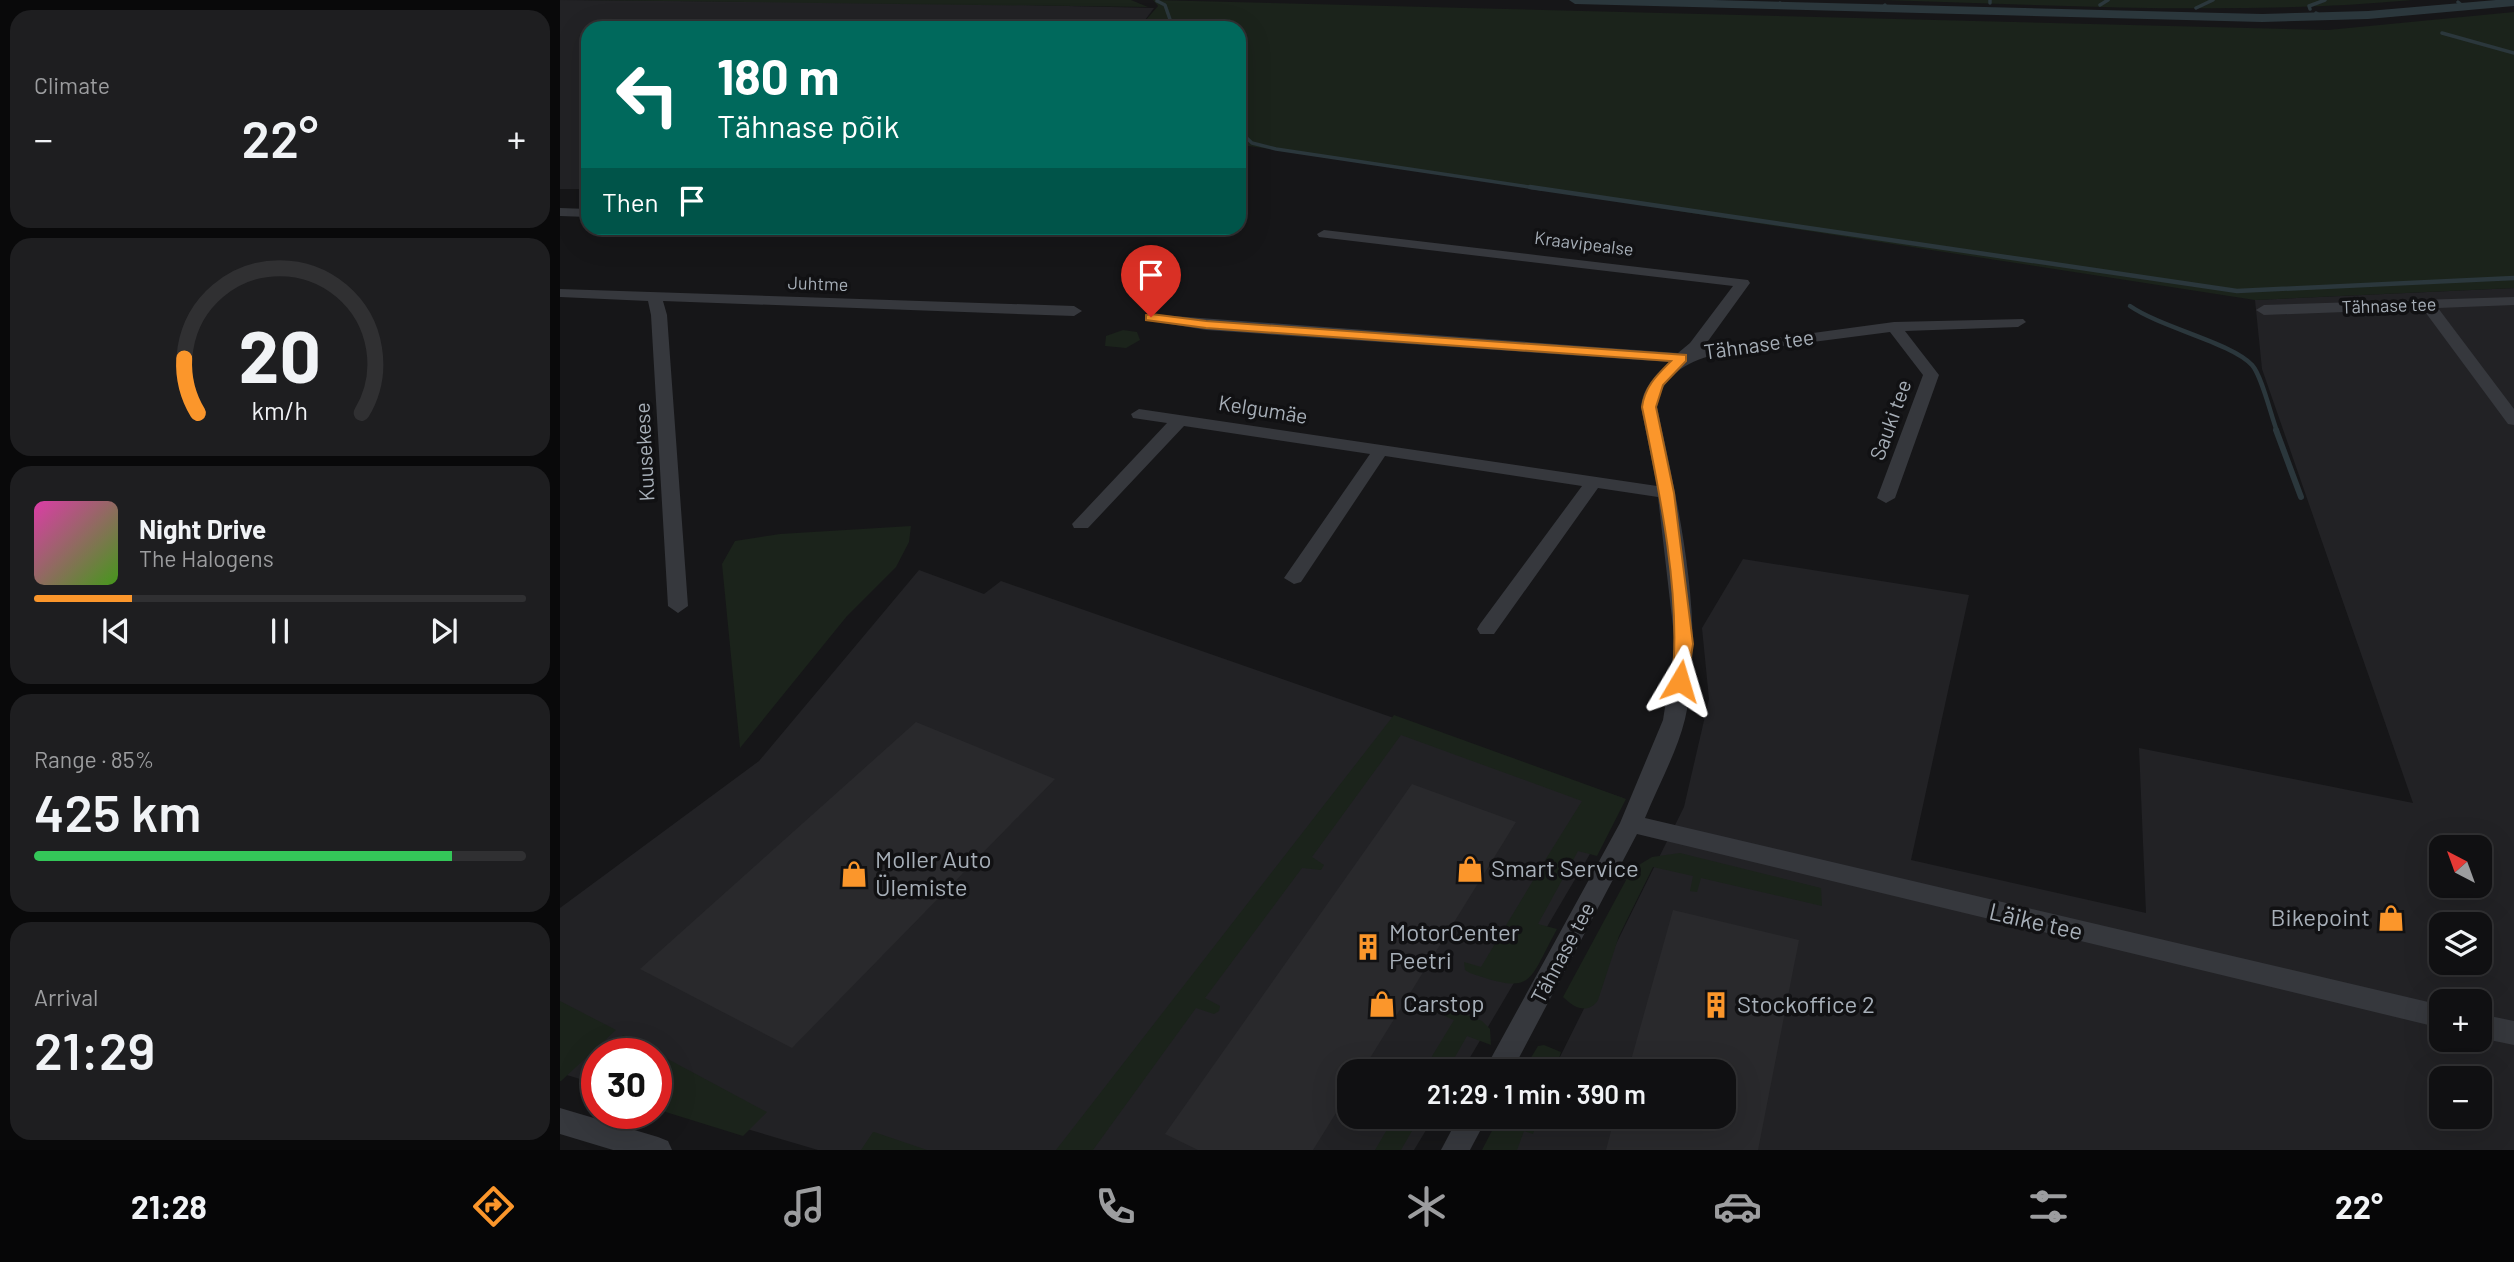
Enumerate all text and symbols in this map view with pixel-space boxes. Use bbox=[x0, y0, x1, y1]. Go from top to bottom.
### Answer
text: 180 m bbox=[717, 46, 840, 105]
icon: left bbox=[602, 49, 693, 140]
text: Climate bbox=[34, 71, 110, 99]
text: 22° bbox=[242, 106, 318, 168]
text: Tähnase põik bbox=[717, 106, 900, 144]
text: − bbox=[34, 115, 53, 161]
text: + bbox=[507, 115, 526, 161]
icon: arrive bbox=[673, 182, 711, 220]
text: Then bbox=[602, 186, 659, 217]
street label: Kraavipealse bbox=[1533, 226, 1635, 260]
pin bbox=[1121, 245, 1181, 317]
icon: arrive bbox=[1132, 256, 1170, 294]
street label: Juhtme bbox=[787, 271, 849, 295]
street label: Tähnase tee bbox=[2341, 292, 2437, 318]
text: 20 bbox=[239, 310, 321, 398]
street label: Tähnase tee bbox=[1702, 323, 1815, 364]
street label: Sauki tee bbox=[1863, 376, 1916, 463]
street label: Kelgumäe bbox=[1217, 389, 1310, 428]
text: km/h bbox=[252, 395, 308, 425]
street label: Kuusekese bbox=[628, 402, 659, 502]
text: Night Drive bbox=[139, 513, 266, 544]
text: The Halogens bbox=[139, 544, 274, 572]
icon: previous bbox=[97, 612, 135, 650]
icon: pause bbox=[261, 612, 299, 650]
icon: next bbox=[425, 612, 463, 650]
position arrow bbox=[1643, 644, 1717, 718]
text: Range · 85% bbox=[34, 745, 154, 773]
text: 425 km bbox=[34, 780, 201, 842]
north arrow bbox=[2429, 835, 2492, 898]
map controls bbox=[2429, 835, 2492, 1129]
place label: Moller Auto Ülemiste bbox=[875, 844, 992, 901]
place label: Smart Service bbox=[1491, 853, 1639, 882]
shop icon: Smart Service bbox=[1455, 854, 1485, 884]
shop icon: Moller Auto Ülemiste bbox=[839, 859, 869, 889]
street label: Läike tee bbox=[1987, 896, 2086, 945]
street label: Tähnase tee bbox=[1525, 897, 1599, 1007]
place label: Bikepoint bbox=[2271, 902, 2370, 931]
shop icon: Bikepoint bbox=[2376, 903, 2406, 933]
button: layers bbox=[2429, 912, 2492, 975]
place label: MotorCenter Peetri bbox=[1389, 917, 1520, 974]
building icon: MotorCenter Peetri bbox=[1353, 932, 1383, 962]
text: Arrival bbox=[34, 983, 98, 1011]
place label: Carstop bbox=[1403, 988, 1485, 1017]
shop icon: Carstop bbox=[1367, 989, 1397, 1019]
place label: Stockoffice 2 bbox=[1737, 989, 1875, 1018]
button: + bbox=[2429, 989, 2492, 1052]
building icon: Stockoffice 2 bbox=[1701, 990, 1731, 1020]
text: 21:29 bbox=[34, 1018, 155, 1080]
speed limit sign: 30 bbox=[581, 1038, 672, 1129]
button: − bbox=[2429, 1066, 2492, 1129]
text: 21:29 · 1 min · 390 m bbox=[1427, 1078, 1646, 1109]
icon: directions bbox=[469, 1182, 518, 1231]
icon: music bbox=[780, 1182, 829, 1231]
icon: phone bbox=[1091, 1182, 1140, 1231]
icon: climate bbox=[1402, 1182, 1451, 1231]
icon: car bbox=[1713, 1182, 1762, 1231]
icon: filters bbox=[2024, 1182, 2073, 1231]
text: 21:28 bbox=[131, 1187, 207, 1225]
text: 22° bbox=[2335, 1187, 2383, 1225]

